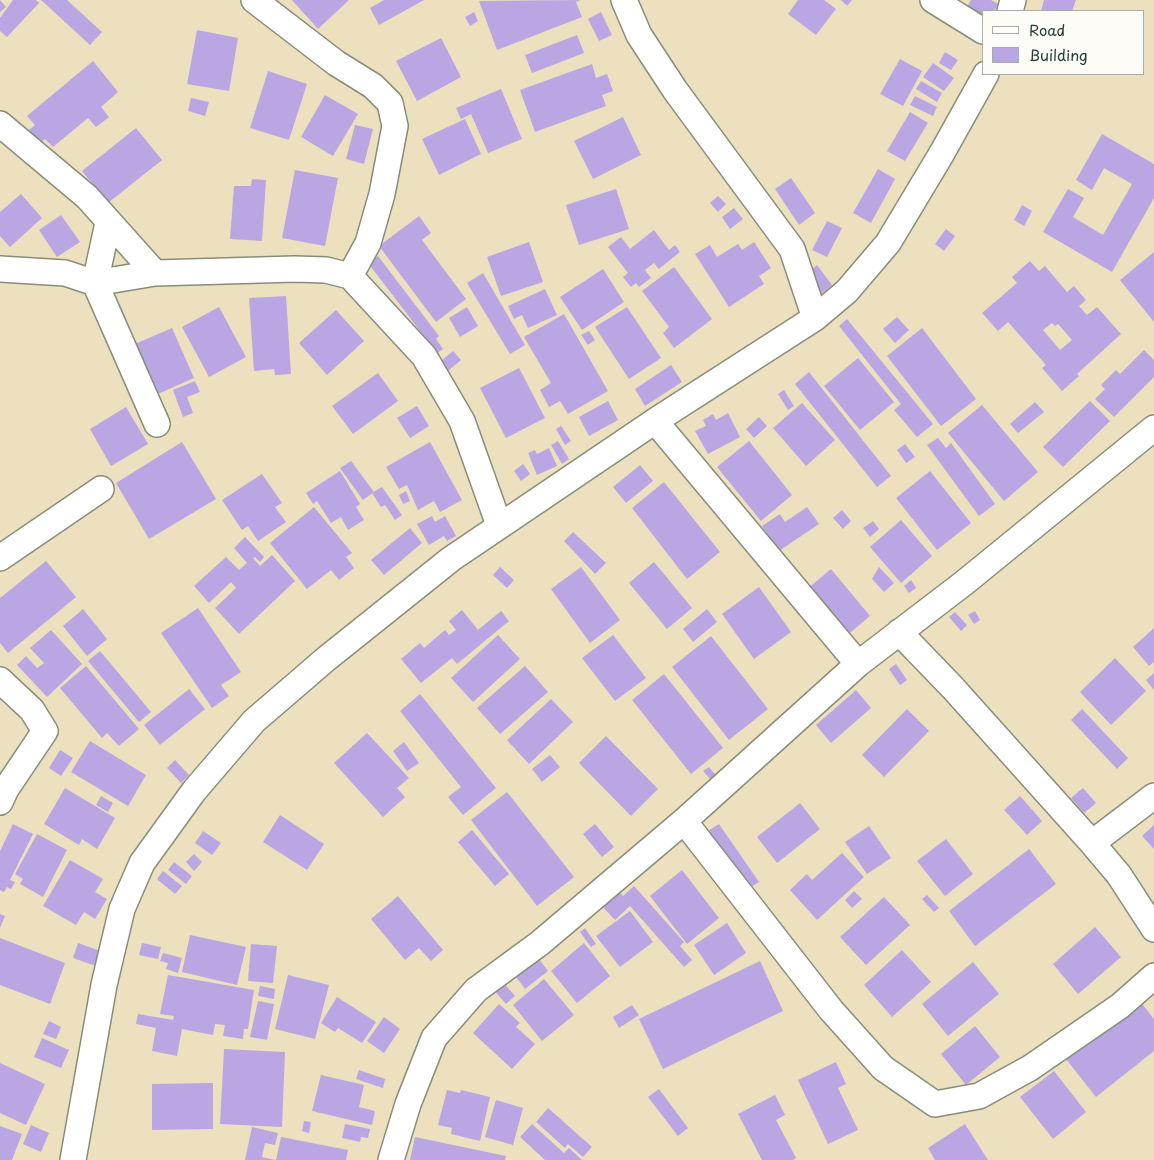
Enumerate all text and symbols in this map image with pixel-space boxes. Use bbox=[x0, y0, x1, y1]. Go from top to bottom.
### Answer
legend bbox=[982, 10, 1144, 75]
text: Road bbox=[1029, 18, 1065, 41]
text: Building bbox=[1029, 43, 1088, 66]

